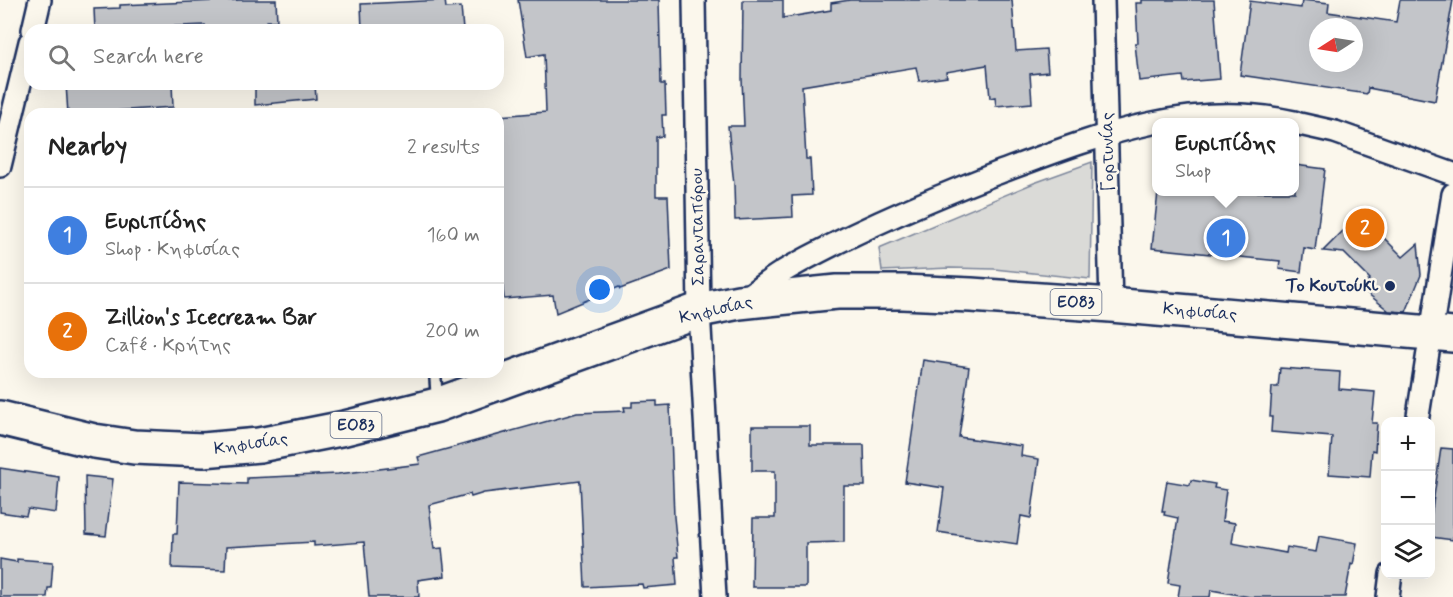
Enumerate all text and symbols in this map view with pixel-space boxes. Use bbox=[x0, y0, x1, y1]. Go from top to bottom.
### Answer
north arrow bbox=[1309, 18, 1363, 72]
search box bbox=[24, 24, 504, 90]
icon: search bbox=[45, 41, 78, 74]
text: Search here bbox=[93, 43, 204, 71]
street label: Γορτυνίας bbox=[1095, 112, 1121, 192]
popup bbox=[1152, 118, 1299, 196]
text: Nearby bbox=[48, 130, 127, 164]
text: Ευριπίδης bbox=[1175, 130, 1276, 158]
text: 2 results bbox=[407, 134, 480, 161]
text: Shop bbox=[1175, 158, 1212, 185]
street label: Σαρανταπόρου bbox=[685, 168, 711, 286]
pin: 2 bbox=[1346, 206, 1384, 250]
text: Ευριπίδης bbox=[105, 208, 206, 236]
pin: 1 bbox=[1206, 216, 1246, 260]
text: 1 bbox=[63, 222, 72, 249]
text: 160 m bbox=[427, 222, 480, 249]
text: Shop · Κηφισίας bbox=[105, 236, 240, 263]
place label: Το Κουτούκι bbox=[1285, 274, 1378, 298]
your location bbox=[585, 275, 614, 304]
marker: Το Κουτούκι bbox=[1383, 279, 1397, 293]
road number: ΕΟ83 bbox=[1050, 289, 1102, 315]
street label: Κηφισίας bbox=[677, 290, 755, 330]
street label: Κηφισίας bbox=[1162, 297, 1238, 327]
text: Zillion's Icecream Bar bbox=[105, 304, 317, 332]
text: 2 bbox=[63, 318, 72, 345]
text: 200 m bbox=[425, 318, 480, 345]
text: Café · Κρήτης bbox=[105, 332, 231, 359]
road number: ΕΟ83 bbox=[330, 412, 382, 438]
map controls bbox=[1381, 417, 1435, 579]
button: + bbox=[1381, 417, 1435, 471]
street label: Κηφισίας bbox=[212, 427, 290, 461]
button: − bbox=[1381, 471, 1435, 525]
button: layers bbox=[1381, 525, 1435, 579]

